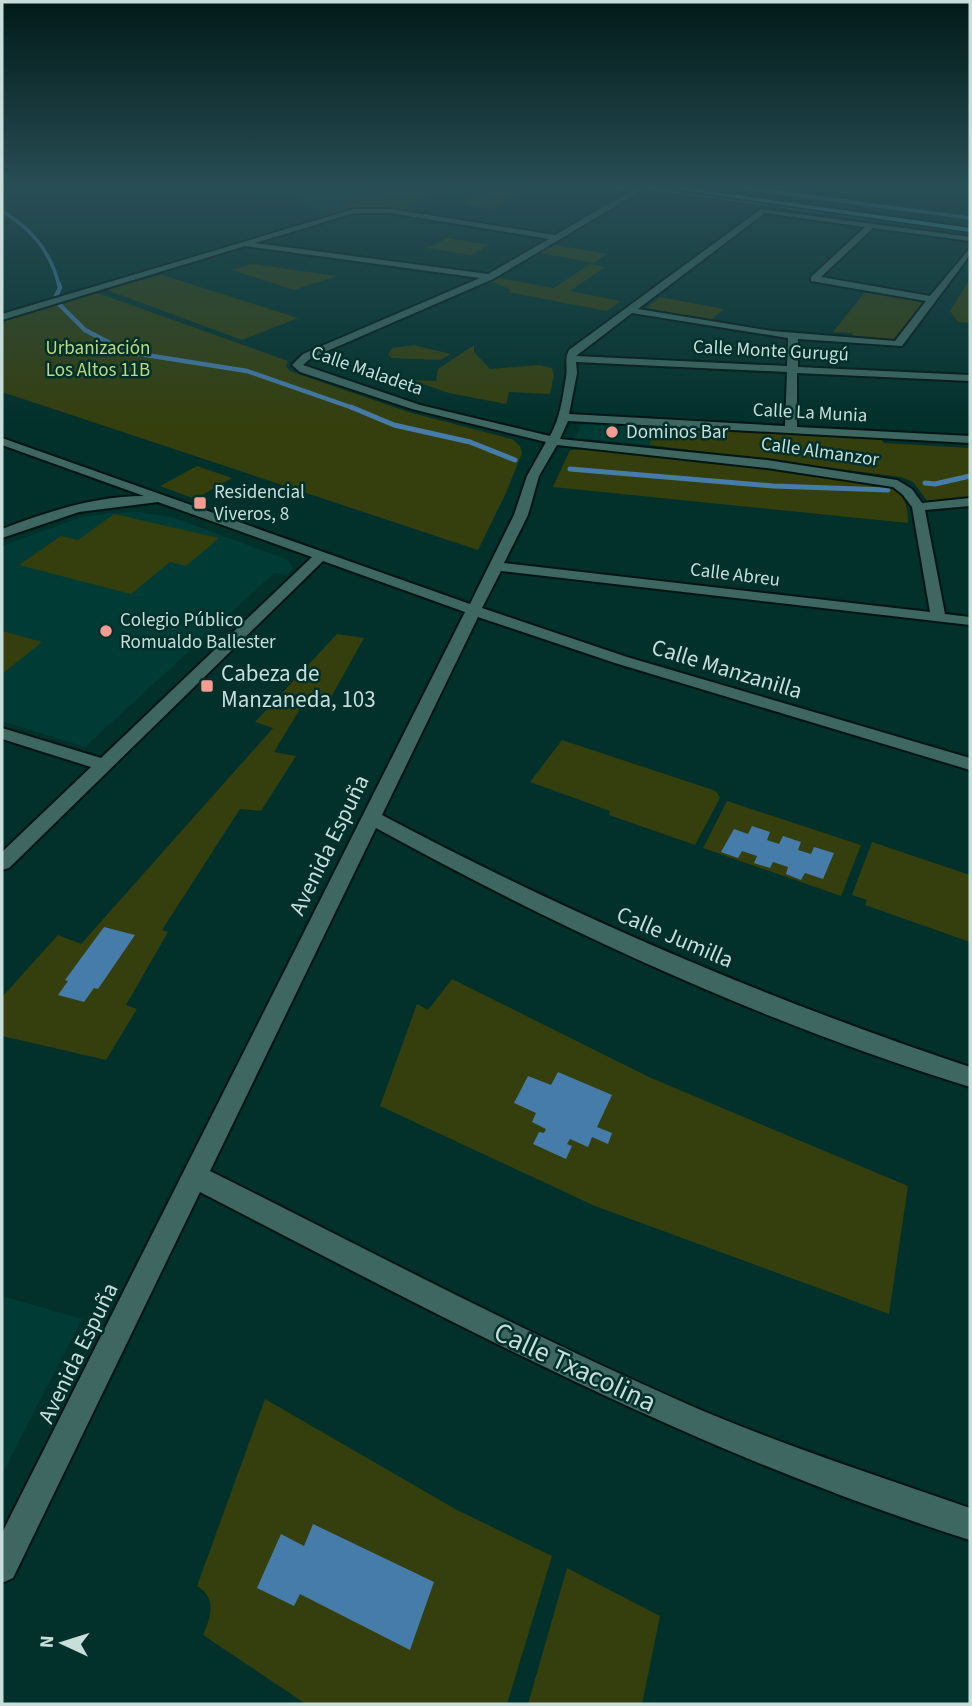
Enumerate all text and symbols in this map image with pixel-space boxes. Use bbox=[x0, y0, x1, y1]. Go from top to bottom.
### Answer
street label: Calle Monte Gurugú bbox=[692, 333, 850, 369]
park label: Urbanización Los Altos 11B bbox=[46, 335, 151, 384]
street label: Calle Maladeta bbox=[308, 339, 426, 403]
street label: Calle La Munia bbox=[752, 397, 868, 429]
place label: Dominos Bar bbox=[626, 419, 729, 446]
marker: Dominos Bar bbox=[604, 424, 620, 440]
street label: Calle Almanzor bbox=[759, 430, 881, 474]
place label: Residencial Viveros, 8 bbox=[214, 479, 305, 528]
marker: Residencial Viveros, 8 bbox=[192, 495, 208, 511]
street label: Calle Abreu bbox=[689, 556, 781, 594]
place label: Colegio Público Romualdo Ballester bbox=[120, 607, 276, 656]
marker: Colegio Público Romualdo Ballester bbox=[98, 623, 114, 639]
street label: Calle Manzanilla bbox=[648, 630, 806, 708]
place label: Cabeza de Manzaneda, 103 bbox=[221, 657, 376, 716]
marker: Cabeza de Manzaneda, 103 bbox=[199, 678, 215, 694]
street label: Avenida Espuña bbox=[281, 769, 377, 921]
street label: Calle Jumilla bbox=[611, 898, 739, 976]
street label: Avenida Espuña bbox=[30, 1277, 126, 1429]
street label: Calle Txacolina bbox=[487, 1312, 663, 1422]
north arrow bbox=[28, 1608, 98, 1678]
text: N bbox=[34, 1635, 61, 1649]

